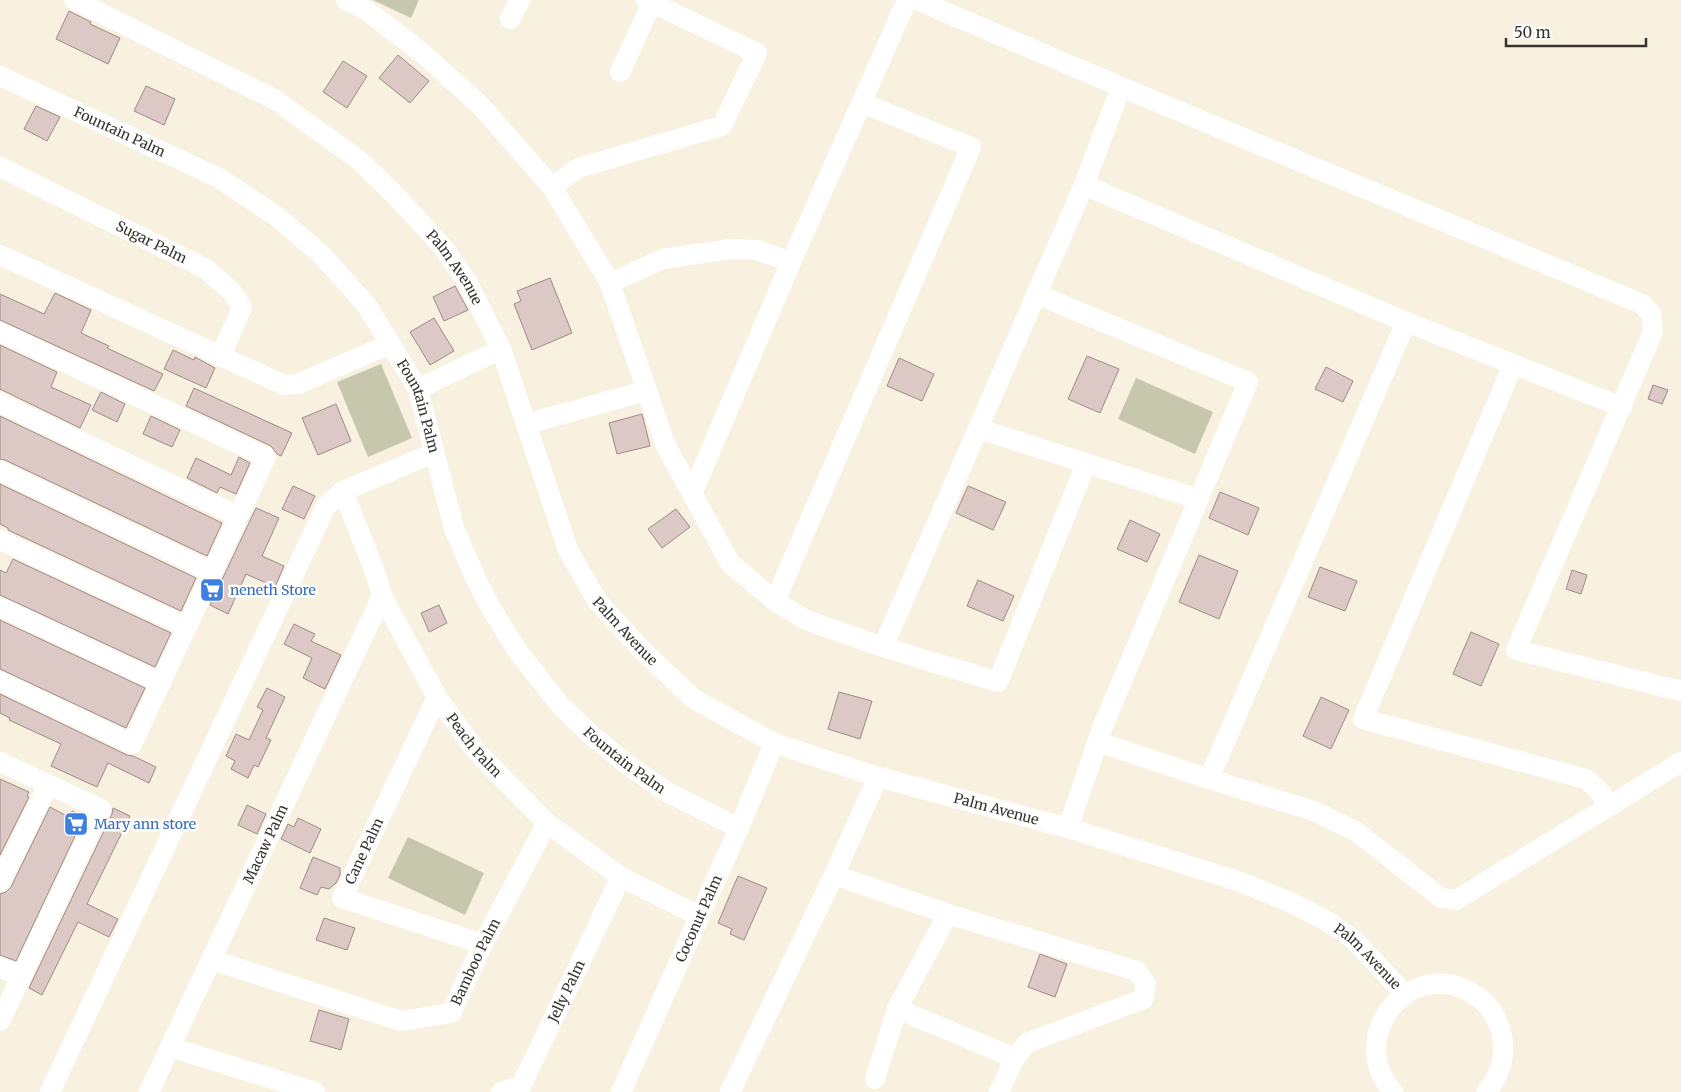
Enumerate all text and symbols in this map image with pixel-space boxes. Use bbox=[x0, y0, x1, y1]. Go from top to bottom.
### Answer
scale bar bbox=[1506, 15, 1646, 47]
text: 50 m bbox=[1514, 23, 1551, 42]
street label: Fountain Palm bbox=[71, 103, 168, 161]
street label: Sugar Palm bbox=[113, 217, 190, 267]
street label: Palm Avenue bbox=[423, 226, 486, 308]
street label: Fountain Palm bbox=[393, 356, 443, 455]
supermarket icon: neneth Store bbox=[199, 577, 225, 603]
place label: neneth Store bbox=[230, 581, 316, 599]
street label: Palm Avenue bbox=[589, 593, 661, 669]
street label: Peach Palm bbox=[443, 710, 506, 781]
street label: Fountain Palm bbox=[579, 723, 669, 798]
street label: Palm Avenue bbox=[952, 789, 1041, 829]
street label: Macaw Palm bbox=[239, 801, 292, 887]
supermarket icon: Mary ann store bbox=[63, 811, 89, 837]
place label: Mary ann store bbox=[94, 815, 196, 833]
street label: Cane Palm bbox=[341, 815, 387, 887]
street label: Coconut Palm bbox=[671, 872, 726, 965]
street label: Bamboo Palm bbox=[447, 915, 504, 1008]
street label: Palm Avenue bbox=[1330, 920, 1405, 993]
street label: Jelly Palm bbox=[543, 957, 589, 1026]

